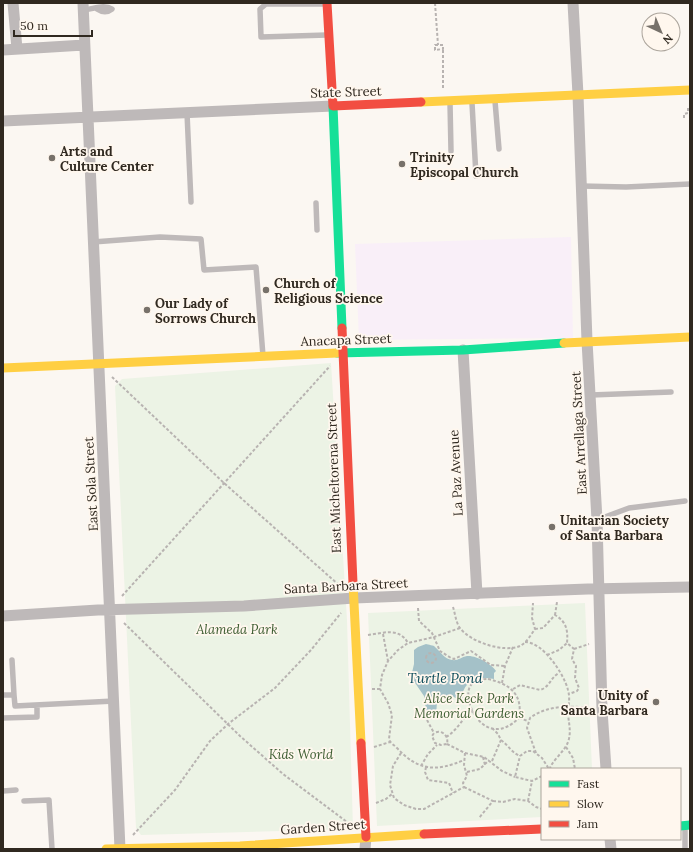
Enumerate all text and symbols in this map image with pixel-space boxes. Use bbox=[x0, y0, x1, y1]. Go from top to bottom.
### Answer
scale bar bbox=[14, 12, 92, 38]
north arrow bbox=[641, 12, 681, 52]
text: 50 m bbox=[20, 18, 48, 33]
text: N bbox=[660, 31, 676, 48]
street label: State Street bbox=[310, 82, 382, 102]
place label: Arts and Culture Center bbox=[60, 143, 154, 175]
place label: Trinity Episcopal Church bbox=[410, 149, 518, 181]
marker: Arts and Culture Center bbox=[47, 153, 57, 163]
marker: Trinity Episcopal Church bbox=[397, 159, 407, 169]
place label: Church of Religious Science bbox=[274, 275, 383, 307]
marker: Church of Religious Science bbox=[261, 285, 271, 295]
place label: Our Lady of Sorrows Church bbox=[155, 295, 256, 327]
marker: Our Lady of Sorrows Church bbox=[142, 305, 152, 315]
street label: Anacapa Street bbox=[299, 330, 392, 350]
street label: East Arrellaga Street bbox=[567, 371, 591, 495]
street label: East Micheltorena Street bbox=[323, 403, 345, 553]
street label: La Paz Avenue bbox=[445, 429, 467, 517]
street label: East Sola Street bbox=[80, 436, 102, 532]
place label: Unitarian Society of Santa Barbara bbox=[560, 512, 670, 544]
marker: Unitarian Society of Santa Barbara bbox=[547, 522, 557, 532]
street label: Santa Barbara Street bbox=[284, 574, 408, 598]
park label: Alameda Park bbox=[195, 621, 278, 638]
water label: Turtle Pond bbox=[408, 669, 483, 687]
place label: Unity of Santa Barbara bbox=[561, 687, 649, 719]
park label: Alice Keck Park Memorial Gardens bbox=[414, 690, 524, 722]
marker: Unity of Santa Barbara bbox=[651, 697, 661, 707]
park label: Kids World bbox=[269, 746, 334, 763]
legend bbox=[541, 768, 681, 840]
text: Fast bbox=[577, 776, 600, 791]
text: Slow bbox=[577, 796, 604, 811]
street label: Garden Street bbox=[280, 816, 366, 838]
text: Jam bbox=[576, 816, 598, 831]

